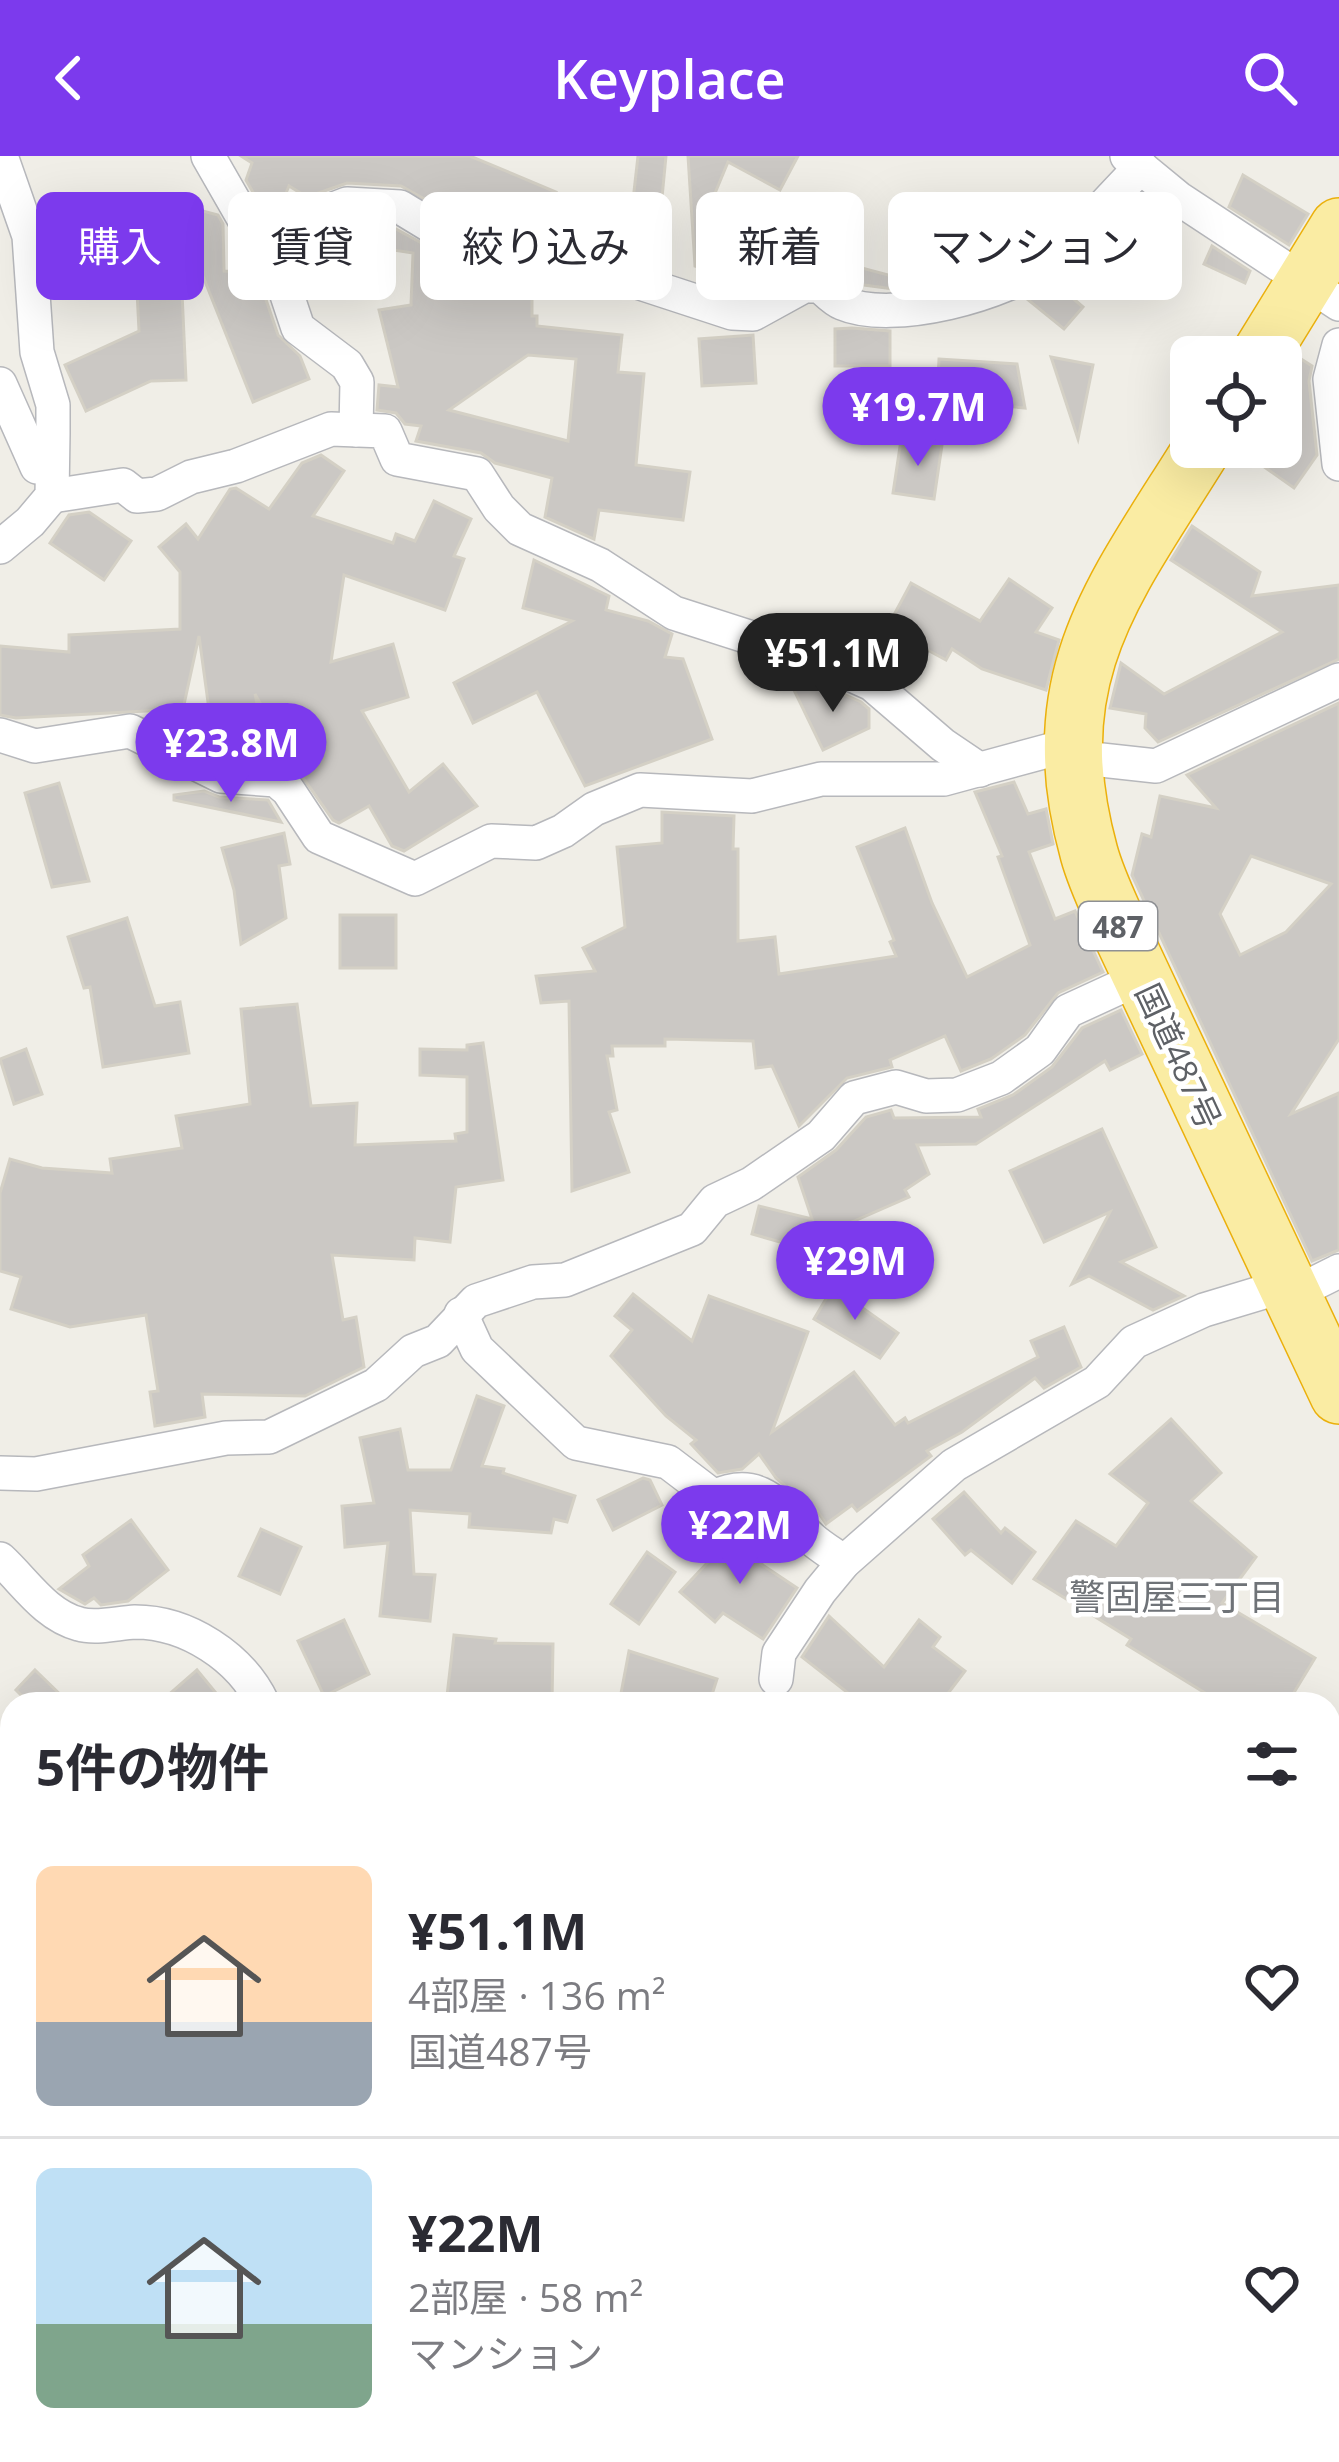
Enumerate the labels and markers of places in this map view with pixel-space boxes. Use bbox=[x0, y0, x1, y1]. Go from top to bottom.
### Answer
pin: ¥19.7M bbox=[820, 367, 1016, 469]
pin: ¥51.1M bbox=[735, 613, 931, 715]
pin: ¥23.8M bbox=[133, 703, 329, 805]
pin: ¥29M bbox=[784, 1221, 926, 1323]
pin: ¥22M bbox=[669, 1485, 811, 1587]

